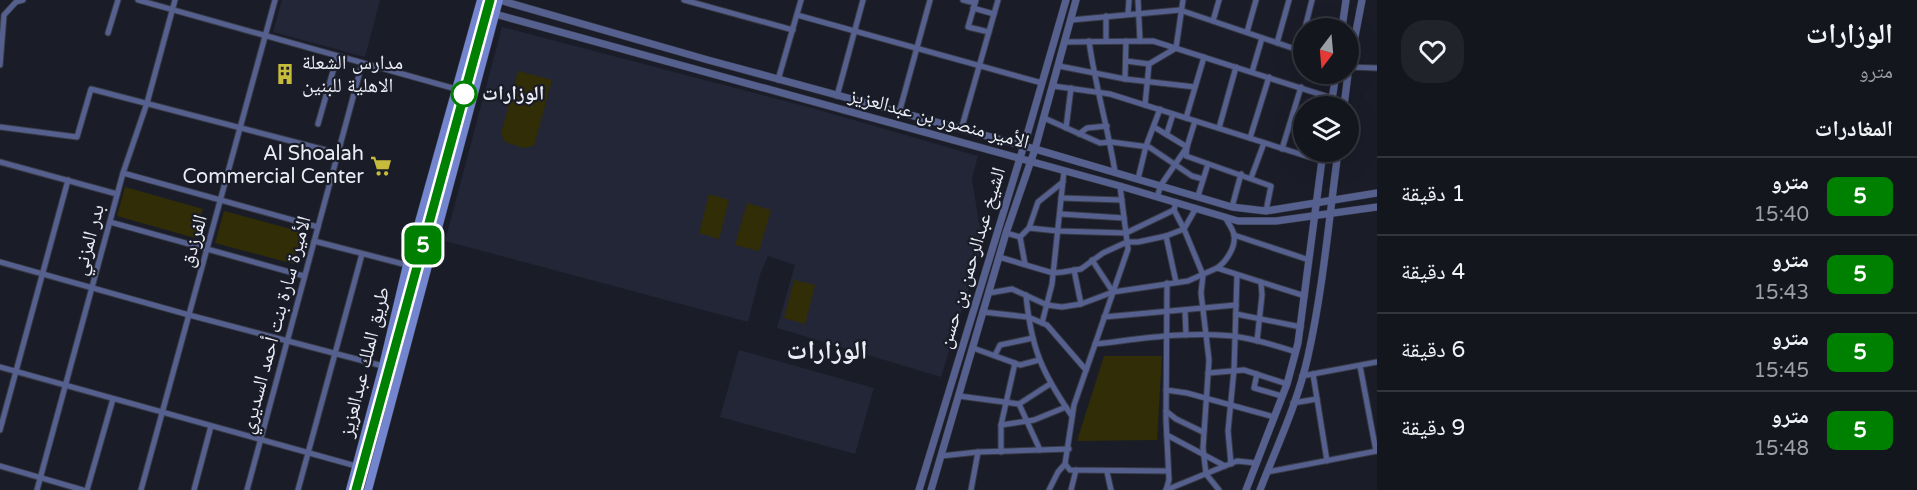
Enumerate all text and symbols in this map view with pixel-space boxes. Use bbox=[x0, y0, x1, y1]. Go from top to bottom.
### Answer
text: الوزارات bbox=[1806, 17, 1893, 51]
north arrow bbox=[1293, 18, 1359, 84]
map controls bbox=[1293, 18, 1359, 162]
button: heart bbox=[1401, 20, 1464, 83]
place label: مدارس الشعلة الاهلية للبنين bbox=[302, 51, 403, 98]
text: مترو bbox=[1859, 60, 1893, 84]
building icon: مدارس الشعلة الاهلية للبنين bbox=[273, 62, 297, 86]
marker: الوزارات bbox=[451, 81, 477, 107]
place label: الوزارات bbox=[482, 82, 544, 106]
street label: الأمير منصور بن عبدالعزيز bbox=[845, 83, 1032, 155]
button: layers bbox=[1293, 96, 1359, 162]
text: المغادرات bbox=[1815, 116, 1893, 142]
place label: Al Shoalah Commercial Center bbox=[182, 142, 364, 189]
supermarket icon: Al Shoalah Commercial Center bbox=[369, 154, 393, 178]
street label: الشيخ عبدالرحمن بن حسن bbox=[933, 164, 1011, 352]
text: مترو bbox=[1771, 169, 1809, 195]
text: 1 دقيقة bbox=[1401, 181, 1465, 207]
text: 5 bbox=[1853, 184, 1867, 209]
street label: بدر المزني bbox=[68, 202, 113, 279]
text: 15:40 bbox=[1754, 203, 1809, 227]
street label: الفرزدق bbox=[175, 212, 213, 270]
street label: الأميرة سارة بنت أحمد السديري bbox=[235, 213, 320, 437]
line badge: 5 bbox=[404, 226, 442, 264]
text: 5 bbox=[416, 233, 430, 258]
text: مترو bbox=[1771, 247, 1809, 273]
text: 4 دقيقة bbox=[1401, 259, 1465, 285]
text: 5 bbox=[1853, 262, 1867, 287]
text: 15:43 bbox=[1754, 281, 1809, 305]
street label: طريق الملك عبدالعزيز bbox=[334, 284, 395, 441]
text: مترو bbox=[1771, 325, 1809, 351]
district label: الوزارات bbox=[786, 335, 868, 366]
text: 6 دقيقة bbox=[1401, 337, 1465, 363]
text: 5 bbox=[1853, 340, 1867, 365]
text: 15:45 bbox=[1754, 359, 1809, 383]
text: مترو bbox=[1771, 403, 1809, 429]
text: 9 دقيقة bbox=[1401, 415, 1465, 441]
text: 5 bbox=[1853, 418, 1867, 443]
text: 15:48 bbox=[1754, 437, 1809, 461]

